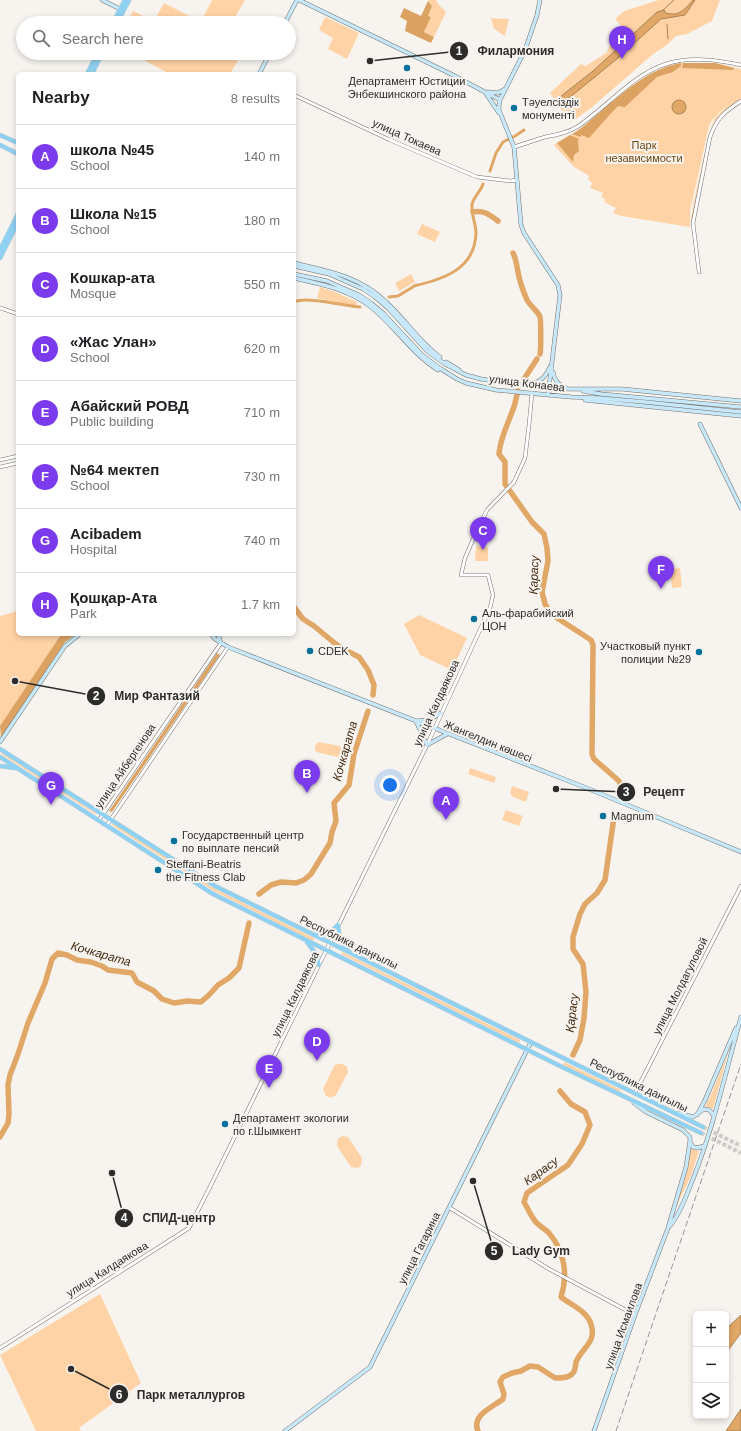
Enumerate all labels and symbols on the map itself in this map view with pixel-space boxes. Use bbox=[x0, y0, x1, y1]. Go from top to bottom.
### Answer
pin: H bbox=[609, 26, 635, 59]
callout: Филармония bbox=[449, 39, 562, 63]
text: 1 bbox=[456, 44, 463, 58]
text: Филармония bbox=[478, 44, 554, 58]
marker: Департамент Юстиции Энбекшинского района bbox=[402, 63, 412, 73]
place label: Департамент Юстиции Энбекшинского района bbox=[348, 75, 467, 100]
place label: Тәуелсіздік монументі bbox=[522, 96, 579, 121]
marker: Тәуелсіздік монументі bbox=[509, 103, 519, 113]
street label: улица Токаева bbox=[371, 116, 444, 158]
park label: Парк независимости bbox=[605, 139, 683, 164]
street label: улица Конаева bbox=[489, 372, 566, 394]
pin: C bbox=[470, 517, 496, 550]
water label: Қарасу bbox=[526, 554, 542, 595]
pin: F bbox=[648, 556, 674, 589]
place label: Аль-фарабийский ЦОН bbox=[482, 607, 574, 632]
marker: Аль-фарабийский ЦОН bbox=[469, 614, 479, 624]
place label: Участковый пункт полиции №29 bbox=[600, 640, 691, 665]
place label: CDEK bbox=[318, 645, 349, 657]
marker: CDEK bbox=[305, 646, 315, 656]
marker: Участковый пункт полиции №29 bbox=[694, 647, 704, 657]
street label: улица Калдаякова bbox=[411, 657, 462, 748]
callout: Мир Фантазий bbox=[86, 684, 208, 708]
text: 2 bbox=[93, 689, 100, 703]
text: Мир Фантазий bbox=[114, 689, 200, 703]
street label: Жангелдин көшесі bbox=[442, 718, 534, 764]
water label: Кочкарата bbox=[330, 719, 360, 783]
street label: улица Айбергенова bbox=[92, 721, 158, 810]
pin: B bbox=[294, 760, 320, 793]
pin: G bbox=[38, 772, 64, 805]
your location bbox=[380, 775, 400, 795]
callout: Рецепт bbox=[616, 780, 693, 804]
text: 3 bbox=[623, 785, 630, 799]
text: Рецепт bbox=[643, 785, 685, 799]
pin: A bbox=[433, 787, 459, 820]
place label: Magnum bbox=[611, 810, 654, 822]
marker: Magnum bbox=[598, 811, 608, 821]
place label: Государственный центр по выплате пенсий bbox=[182, 829, 304, 854]
marker: Государственный центр по выплате пенсий bbox=[169, 836, 179, 846]
place label: Steffani-Beatris the Fitness Clab bbox=[166, 858, 245, 883]
marker: Steffani-Beatris the Fitness Clab bbox=[153, 865, 163, 875]
street label: Республика даңғылы bbox=[298, 913, 400, 971]
street label: улица Молдагуловой bbox=[650, 935, 710, 1037]
water label: Кочкарата bbox=[69, 939, 133, 969]
street label: улица Калдаякова bbox=[269, 949, 321, 1039]
water label: Қарасу bbox=[563, 992, 581, 1033]
pin: D bbox=[304, 1028, 330, 1061]
pin: E bbox=[256, 1055, 282, 1088]
street label: Республика даңғылы bbox=[588, 1056, 690, 1114]
place label: Департамент экологии по г.Шымкент bbox=[233, 1112, 349, 1137]
marker: Департамент экологии по г.Шымкент bbox=[220, 1119, 230, 1129]
water label: Карасу bbox=[521, 1153, 562, 1188]
callout: СПИД-центр bbox=[114, 1206, 223, 1230]
street label: улица Гагарина bbox=[396, 1209, 443, 1286]
text: 4 bbox=[121, 1211, 128, 1225]
text: СПИД-центр bbox=[143, 1211, 215, 1225]
street label: улица Калдаякова bbox=[64, 1239, 151, 1299]
callout: Lady Gym bbox=[484, 1239, 578, 1263]
text: 5 bbox=[491, 1244, 498, 1258]
text: Lady Gym bbox=[512, 1244, 570, 1258]
street label: улица Исмаилова bbox=[602, 1280, 645, 1371]
callout: Парк металлургов bbox=[109, 1382, 253, 1406]
text: 6 bbox=[116, 1388, 123, 1402]
text: Парк металлургов bbox=[137, 1388, 245, 1402]

